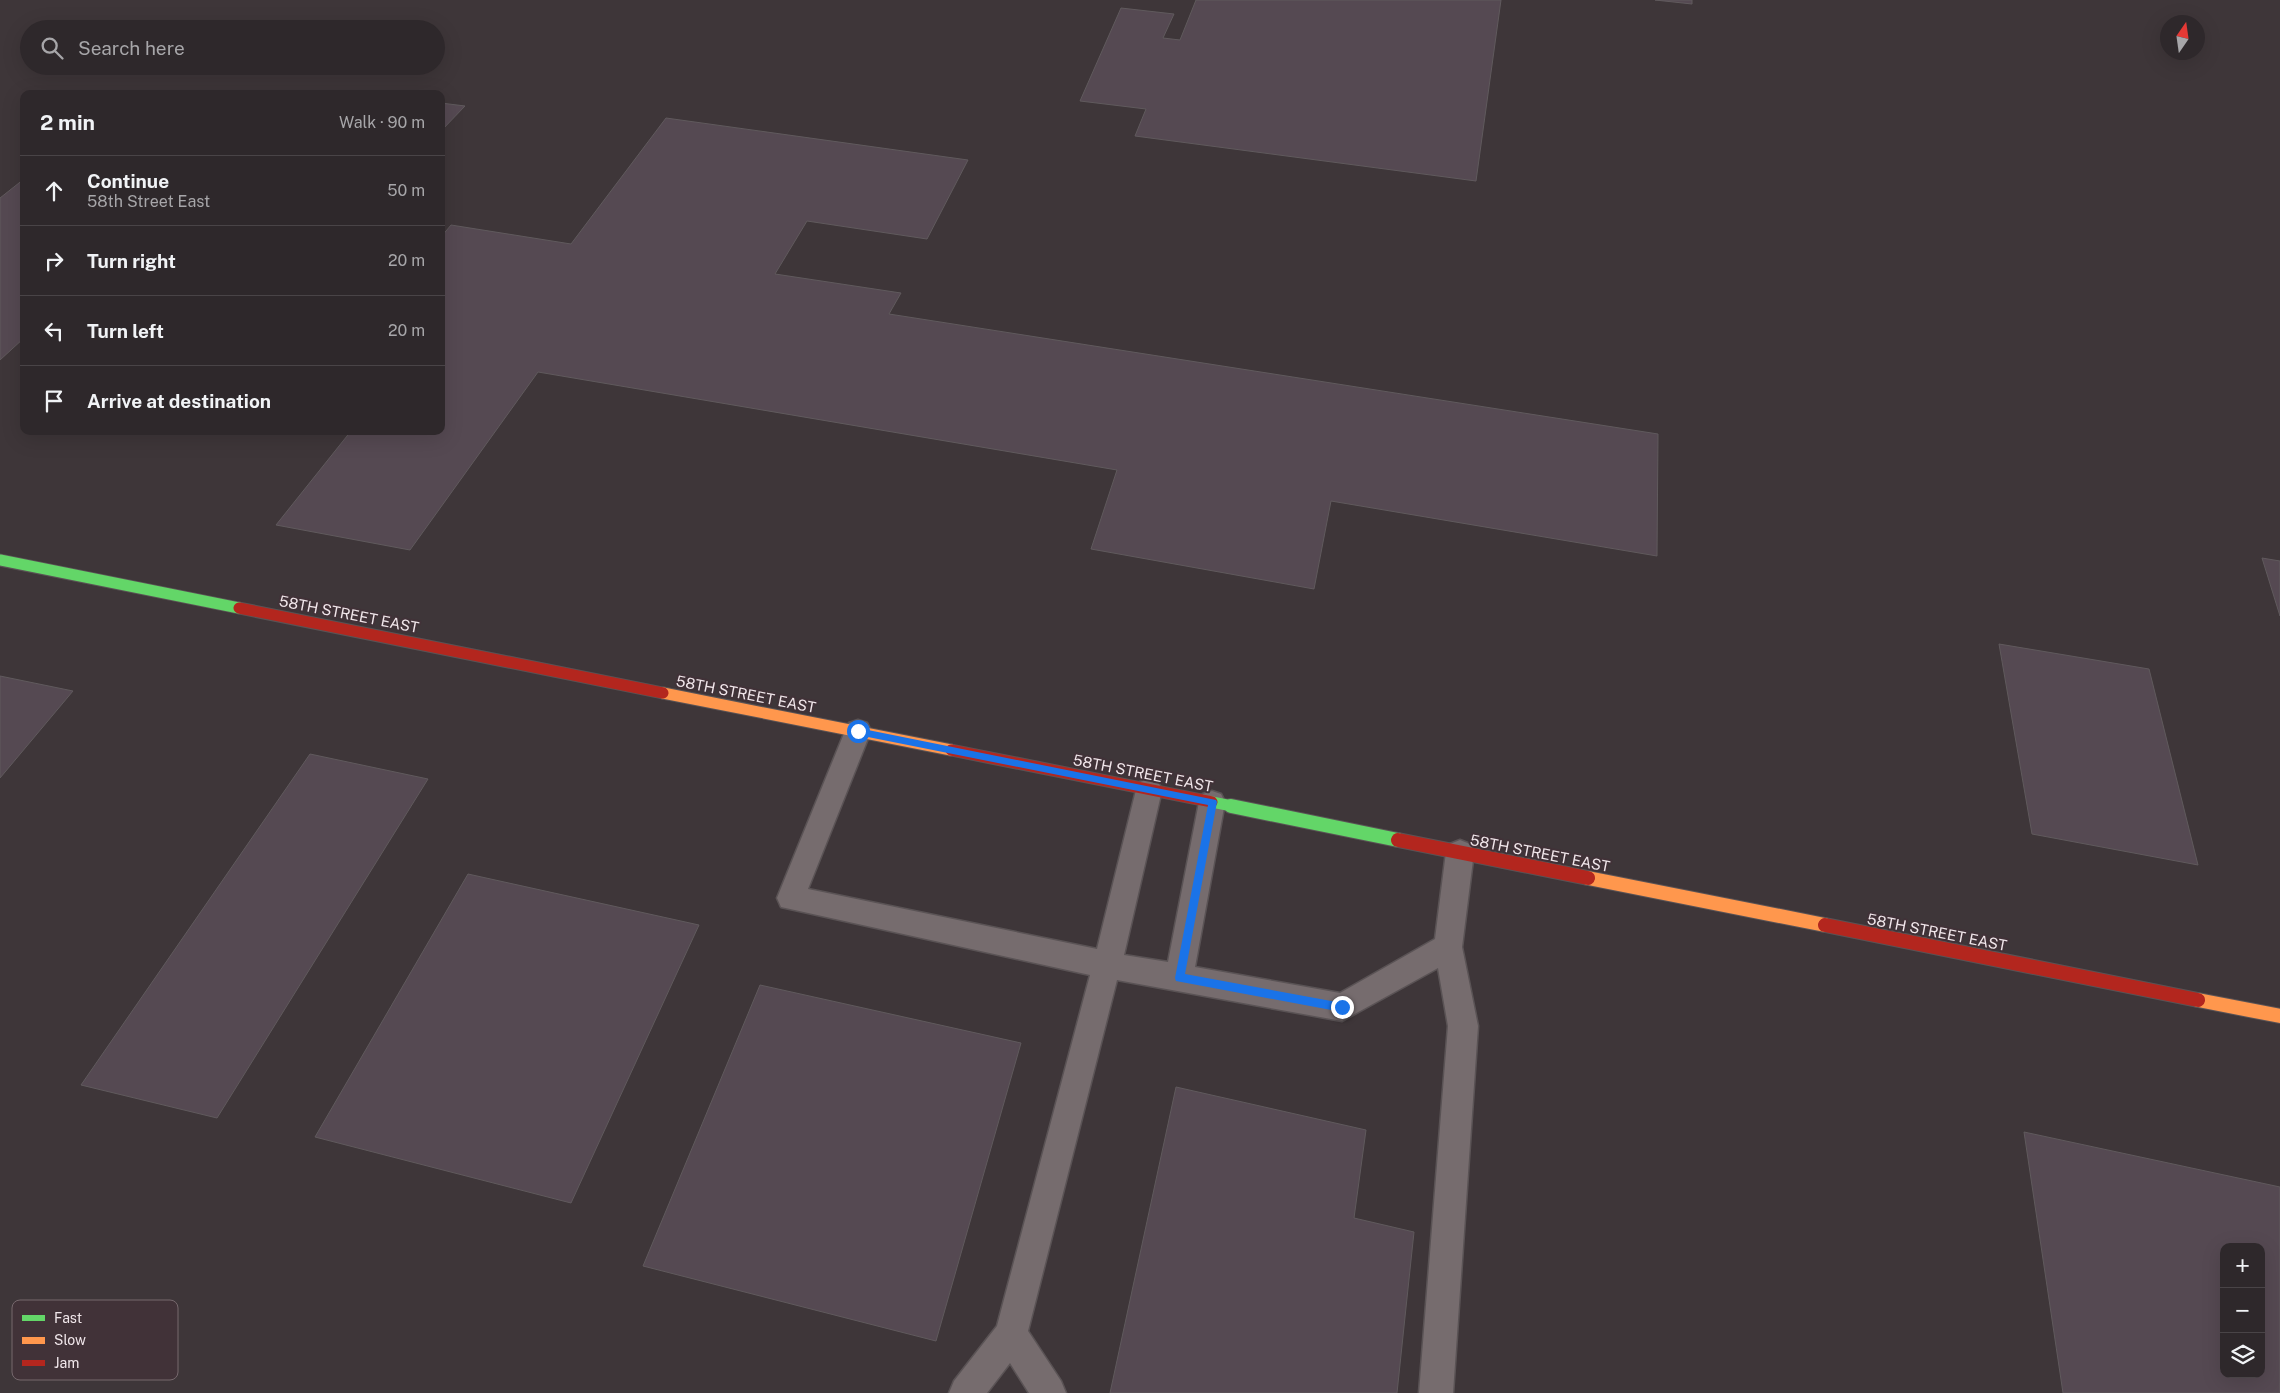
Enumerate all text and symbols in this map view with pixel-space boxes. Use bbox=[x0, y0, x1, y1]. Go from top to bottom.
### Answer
north arrow bbox=[2160, 15, 2205, 60]
search box bbox=[20, 20, 445, 75]
icon: search bbox=[38, 34, 66, 62]
text: Search here bbox=[78, 37, 185, 59]
text: 2 min bbox=[40, 110, 95, 135]
text: Walk · 90 m bbox=[339, 113, 425, 132]
text: Continue bbox=[87, 170, 169, 192]
icon: ahead bbox=[40, 177, 68, 205]
text: 50 m bbox=[387, 181, 425, 200]
text: 58th Street East bbox=[87, 192, 210, 211]
icon: right bbox=[40, 247, 68, 275]
text: Turn right bbox=[87, 250, 176, 272]
text: 20 m bbox=[388, 251, 425, 270]
icon: left bbox=[40, 317, 68, 345]
text: Turn left bbox=[87, 320, 164, 342]
text: 20 m bbox=[388, 321, 425, 340]
icon: arrive bbox=[40, 387, 68, 415]
text: Arrive at destination bbox=[87, 390, 271, 412]
street label: 58TH STREET EAST bbox=[278, 592, 420, 636]
street label: 58TH STREET EAST bbox=[675, 672, 817, 716]
route start bbox=[847, 720, 870, 743]
street label: 58TH STREET EAST bbox=[1072, 751, 1214, 795]
street label: 58TH STREET EAST bbox=[1469, 831, 1611, 875]
street label: 58TH STREET EAST bbox=[1866, 910, 2008, 954]
route end bbox=[1331, 996, 1354, 1019]
map controls bbox=[2220, 1243, 2265, 1378]
button: + bbox=[2220, 1243, 2265, 1288]
button: − bbox=[2220, 1288, 2265, 1333]
legend bbox=[12, 1300, 178, 1380]
text: Fast bbox=[54, 1310, 82, 1326]
text: Slow bbox=[54, 1332, 86, 1348]
button: layers bbox=[2220, 1333, 2265, 1378]
text: Jam bbox=[54, 1355, 79, 1371]

